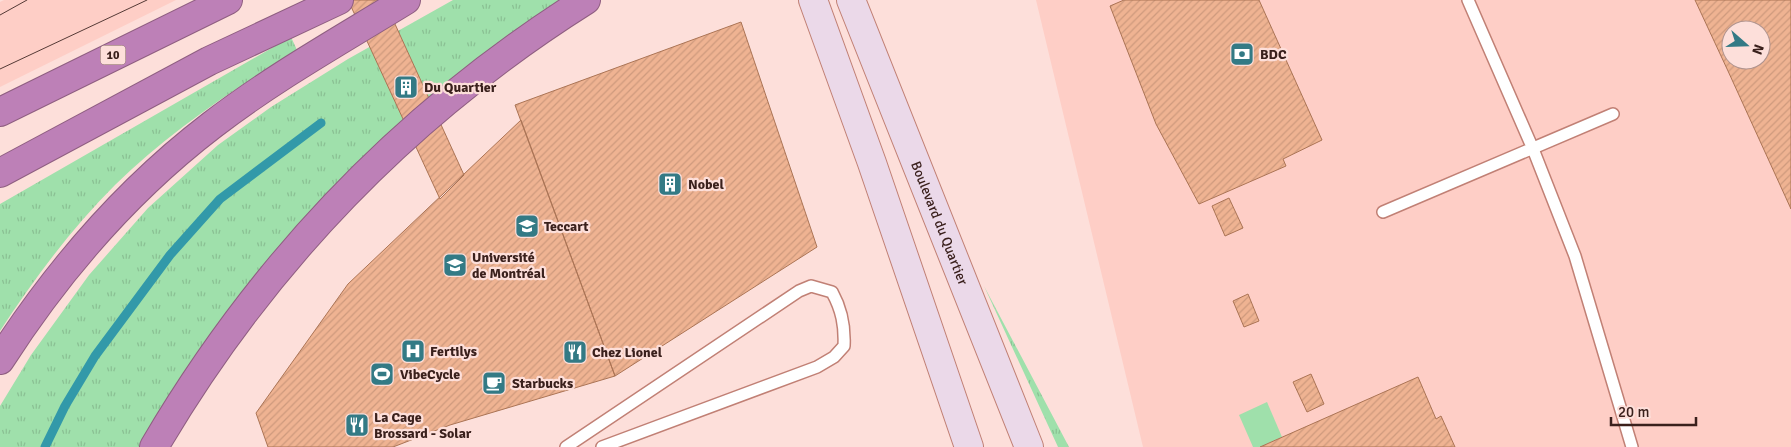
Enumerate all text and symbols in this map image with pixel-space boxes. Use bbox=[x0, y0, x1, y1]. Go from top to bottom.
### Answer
north arrow bbox=[1721, 20, 1771, 70]
bank icon: BDC bbox=[1229, 41, 1255, 67]
text: N bbox=[1748, 42, 1767, 57]
road number: 10 bbox=[100, 46, 126, 64]
place label: BDC bbox=[1260, 46, 1287, 63]
building icon: Du Quartier bbox=[393, 74, 419, 100]
place label: Du Quartier bbox=[424, 79, 497, 96]
street label: Boulevard du Quartier bbox=[907, 159, 972, 288]
building icon: Nobel bbox=[657, 171, 683, 197]
place label: Nobel bbox=[688, 176, 724, 193]
school or university icon: Teccart bbox=[514, 213, 540, 239]
place label: Teccart bbox=[544, 218, 589, 235]
place label: Université de Montréal bbox=[472, 249, 546, 282]
school or university icon: Université de Montréal bbox=[442, 252, 468, 278]
hospital icon: Fertilys bbox=[400, 338, 426, 364]
restaurant icon: Chez Lionel bbox=[562, 339, 588, 365]
place label: Fertilys bbox=[430, 343, 477, 360]
place label: Chez Lionel bbox=[592, 344, 663, 361]
sports icon: VibeCycle bbox=[369, 361, 395, 387]
place label: VibeCycle bbox=[400, 366, 460, 383]
cafe icon: Starbucks bbox=[481, 370, 507, 396]
place label: Starbucks bbox=[512, 375, 573, 392]
scale bar bbox=[1611, 394, 1696, 426]
text: 20 m bbox=[1618, 403, 1649, 421]
place label: La Cage Brossard - Solar bbox=[374, 409, 472, 442]
restaurant icon: La Cage Brossard - Solar bbox=[344, 412, 370, 438]

